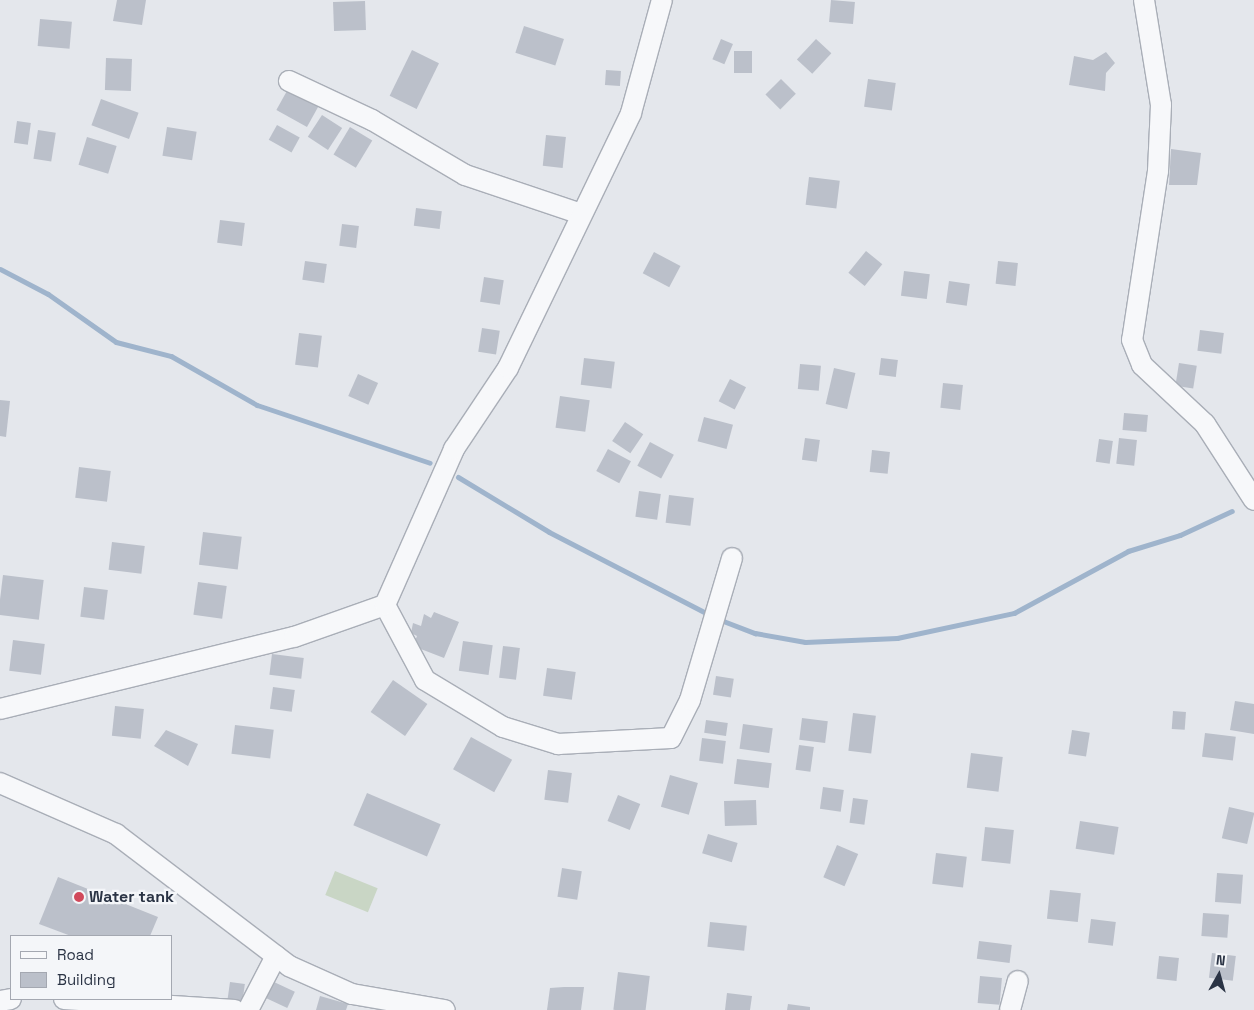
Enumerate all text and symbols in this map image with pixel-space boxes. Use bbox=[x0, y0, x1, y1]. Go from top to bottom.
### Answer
place label: Water tank bbox=[89, 887, 174, 907]
marker: Water tank bbox=[73, 891, 85, 903]
legend bbox=[10, 935, 172, 1000]
text: Road bbox=[57, 945, 94, 964]
north arrow bbox=[1194, 950, 1244, 1000]
text: N bbox=[1215, 951, 1227, 970]
text: Building bbox=[57, 970, 116, 989]

